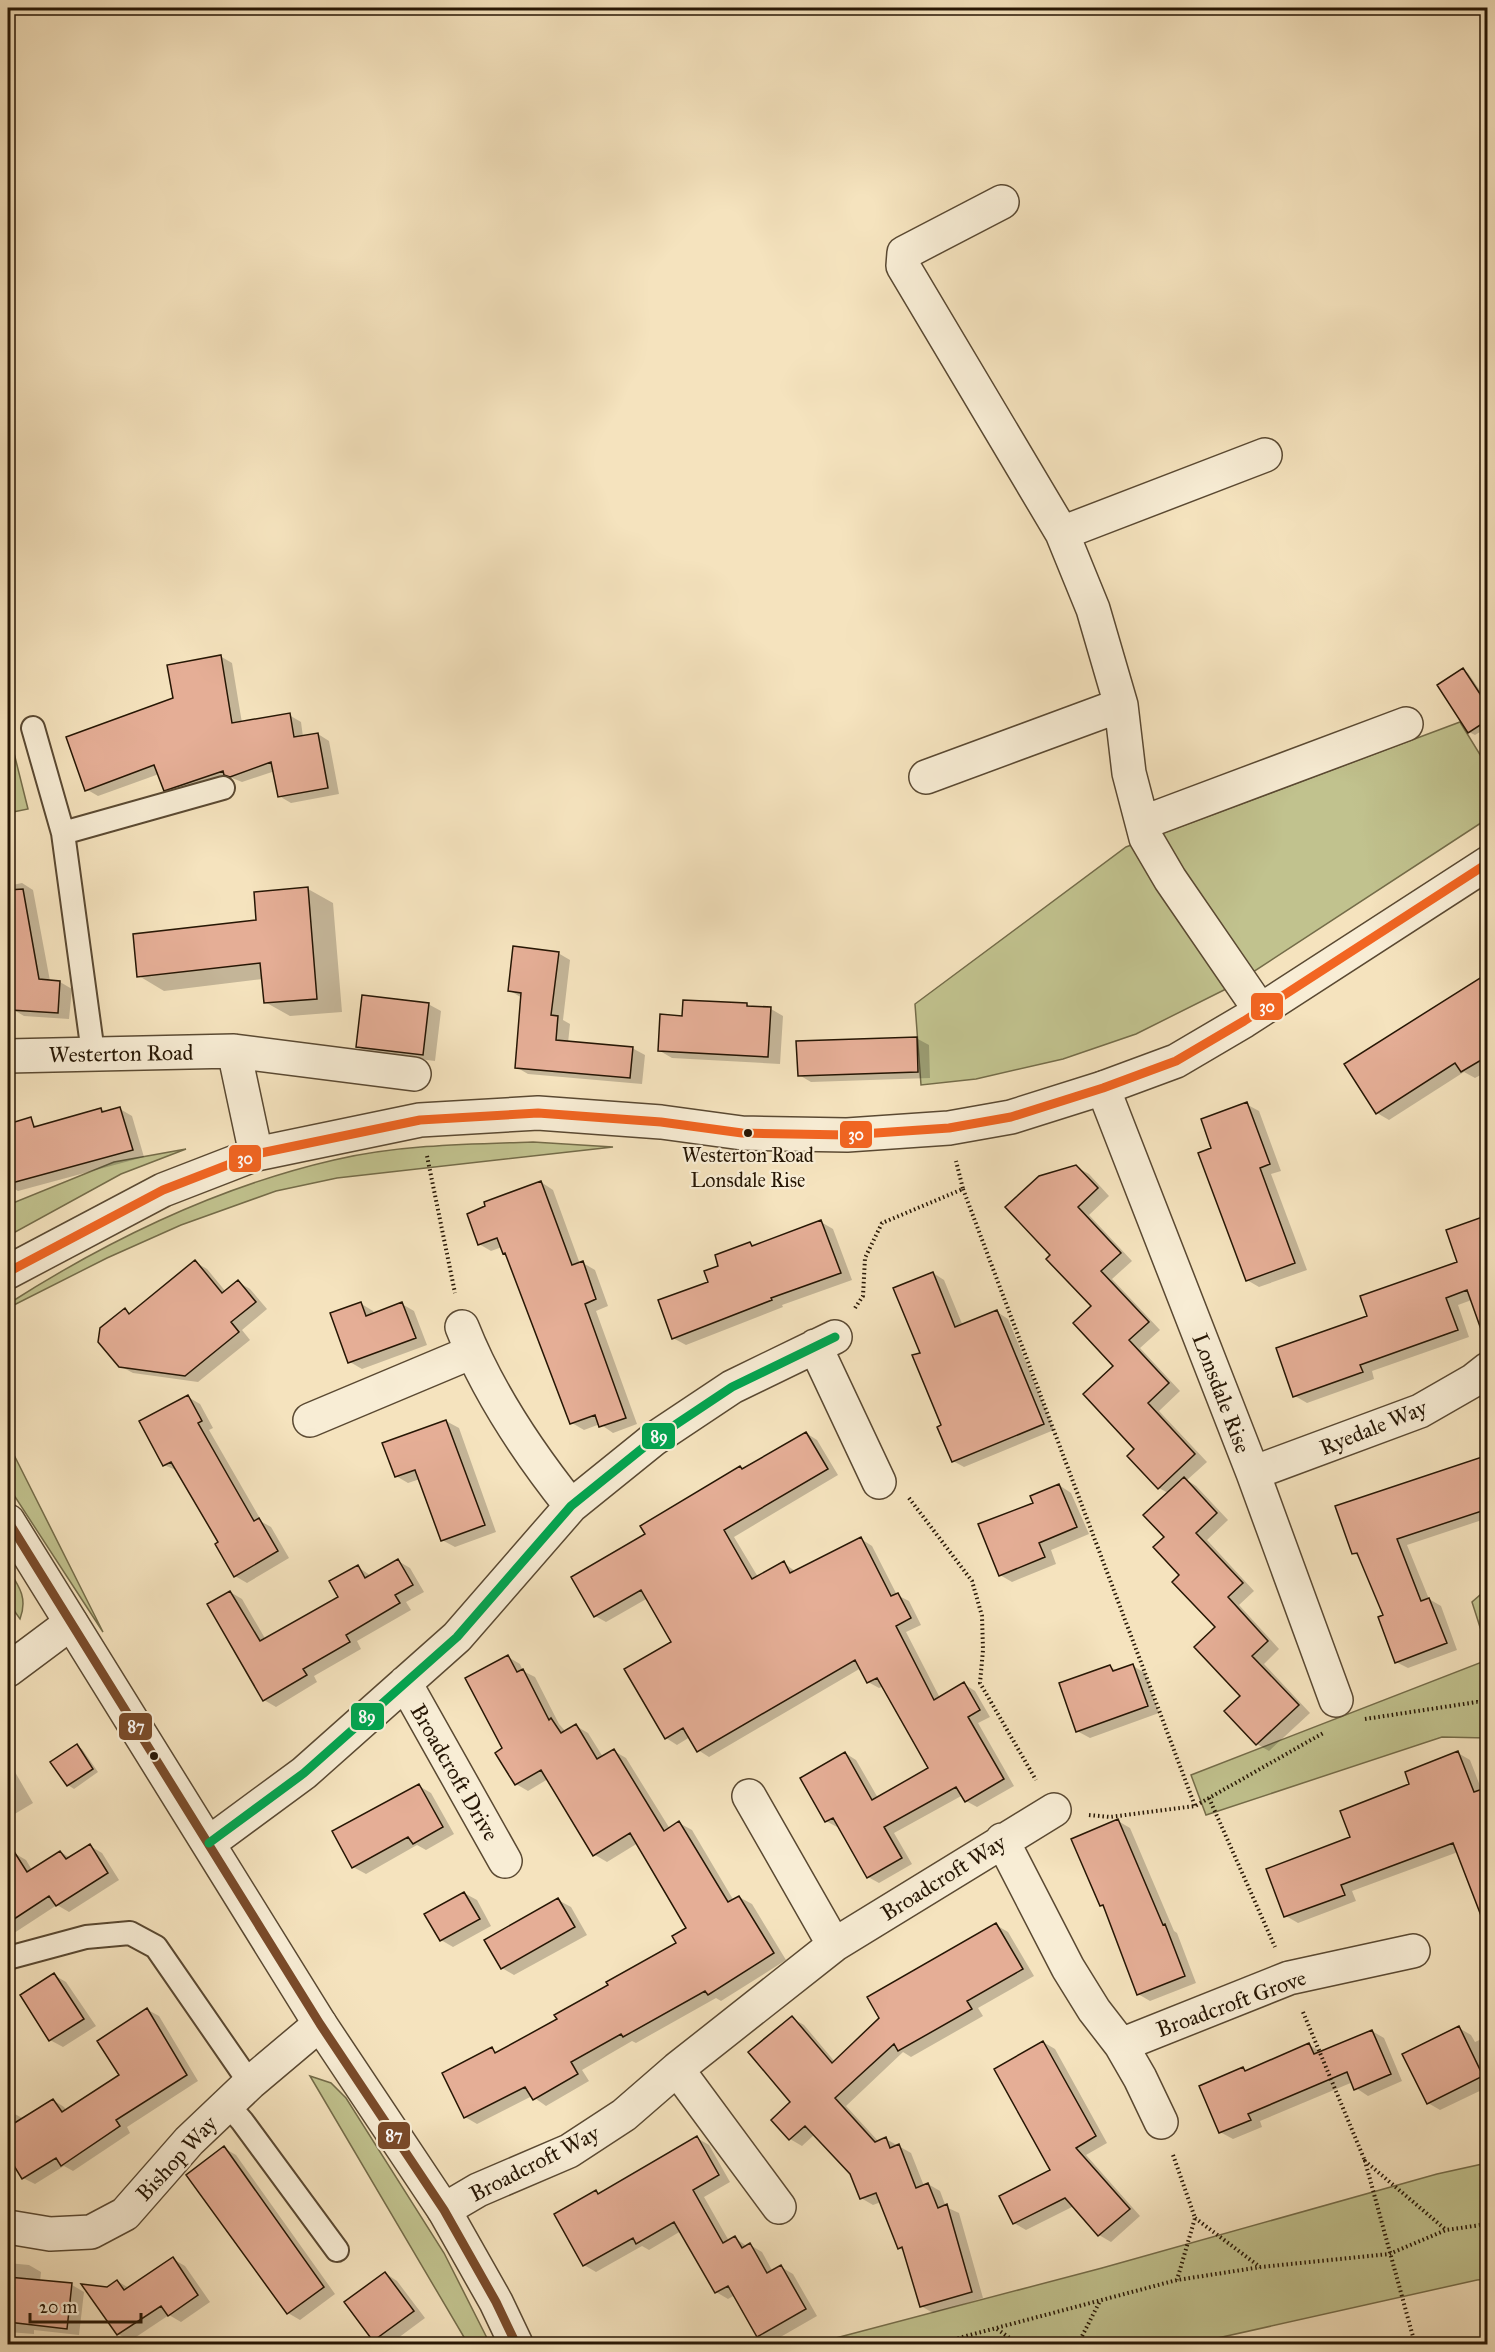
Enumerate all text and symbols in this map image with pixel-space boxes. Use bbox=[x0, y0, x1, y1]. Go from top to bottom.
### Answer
line badge: 30 bbox=[1250, 992, 1284, 1021]
text: 30 bbox=[1259, 997, 1275, 1017]
street label: Westerton Road bbox=[48, 1039, 194, 1068]
line badge: 30 bbox=[839, 1120, 873, 1149]
text: 30 bbox=[848, 1125, 864, 1145]
marker: Westerton Road Lonsdale Rise bbox=[742, 1127, 754, 1139]
place label: Westerton Road Lonsdale Rise bbox=[682, 1143, 814, 1192]
line badge: 30 bbox=[228, 1144, 262, 1173]
text: 30 bbox=[237, 1149, 253, 1169]
street label: Lonsdale Rise bbox=[1186, 1329, 1257, 1457]
street label: Ryedale Way bbox=[1316, 1393, 1431, 1461]
line badge: 89 bbox=[641, 1422, 676, 1450]
text: 89 bbox=[650, 1427, 668, 1447]
street label: Broadcroft Drive bbox=[404, 1699, 505, 1846]
line badge: 89 bbox=[350, 1702, 385, 1731]
text: 89 bbox=[358, 1707, 376, 1727]
line badge: 87 bbox=[118, 1712, 153, 1741]
text: 87 bbox=[127, 1717, 145, 1736]
unlabelled marker bbox=[148, 1750, 160, 1762]
street label: Broadcroft Way bbox=[876, 1828, 1011, 1926]
street label: Broadcroft Grove bbox=[1153, 1964, 1310, 2043]
street label: Bishop Way bbox=[130, 2110, 223, 2207]
street label: Broadcroft Way bbox=[465, 2119, 604, 2208]
line badge: 87 bbox=[377, 2121, 411, 2150]
text: 87 bbox=[385, 2126, 403, 2145]
scale bar bbox=[30, 2286, 141, 2324]
text: 20 m bbox=[39, 2296, 77, 2318]

